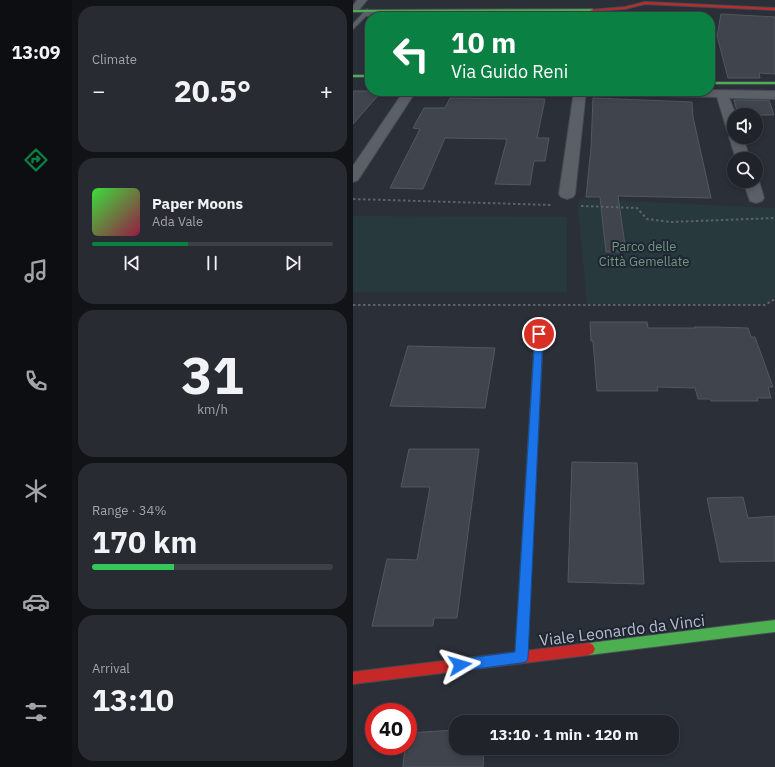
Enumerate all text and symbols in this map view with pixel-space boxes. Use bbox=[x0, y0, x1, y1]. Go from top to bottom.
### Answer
text: 10 m bbox=[451, 24, 516, 61]
icon: left bbox=[385, 28, 437, 80]
text: 13:09 bbox=[11, 41, 61, 64]
text: Climate bbox=[92, 51, 137, 68]
text: Via Guido Reni bbox=[451, 60, 568, 83]
text: 20.5° bbox=[174, 71, 251, 110]
text: − bbox=[92, 76, 105, 105]
text: + bbox=[320, 76, 333, 105]
map controls bbox=[727, 108, 763, 188]
button: sound bbox=[727, 108, 763, 144]
icon: directions bbox=[22, 146, 50, 174]
button: search bbox=[727, 152, 763, 188]
text: Paper Moons bbox=[152, 194, 243, 213]
text: Ada Vale bbox=[152, 213, 203, 230]
park label: Parco delle Città Gemellate bbox=[599, 238, 689, 270]
icon: previous bbox=[121, 252, 143, 274]
icon: pause bbox=[201, 252, 223, 274]
icon: next bbox=[282, 252, 304, 274]
icon: music bbox=[22, 257, 50, 285]
pin bbox=[522, 317, 556, 351]
icon: arrive bbox=[528, 323, 550, 345]
text: 31 bbox=[181, 341, 244, 408]
icon: phone bbox=[22, 367, 50, 395]
text: km/h bbox=[197, 401, 228, 418]
icon: climate bbox=[22, 477, 50, 505]
text: Range · 34% bbox=[92, 502, 166, 519]
text: 170 km bbox=[92, 522, 197, 561]
icon: car bbox=[22, 588, 50, 616]
street label: Viale Leonardo da Vinci bbox=[538, 610, 706, 650]
position arrow bbox=[439, 644, 481, 686]
text: Arrival bbox=[92, 660, 130, 677]
text: 13:10 bbox=[92, 680, 174, 719]
icon: filters bbox=[22, 698, 50, 726]
speed limit sign: 40 bbox=[365, 703, 417, 755]
text: 13:10 · 1 min · 120 m bbox=[490, 725, 638, 744]

